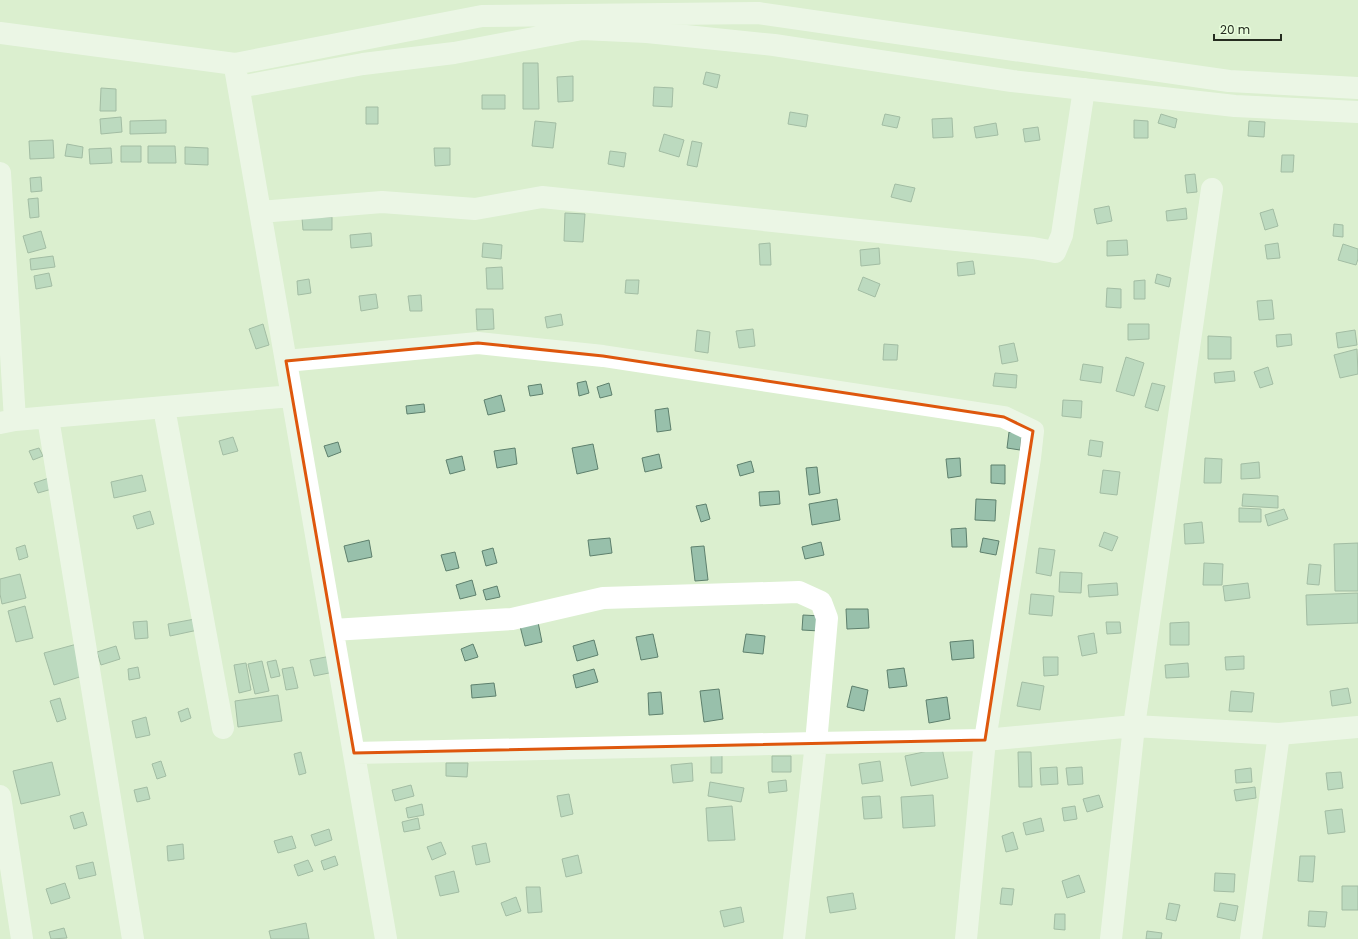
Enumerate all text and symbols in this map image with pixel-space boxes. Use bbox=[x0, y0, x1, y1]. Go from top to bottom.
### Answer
scale bar bbox=[1214, 16, 1281, 42]
text: 20 m bbox=[1220, 21, 1250, 38]

